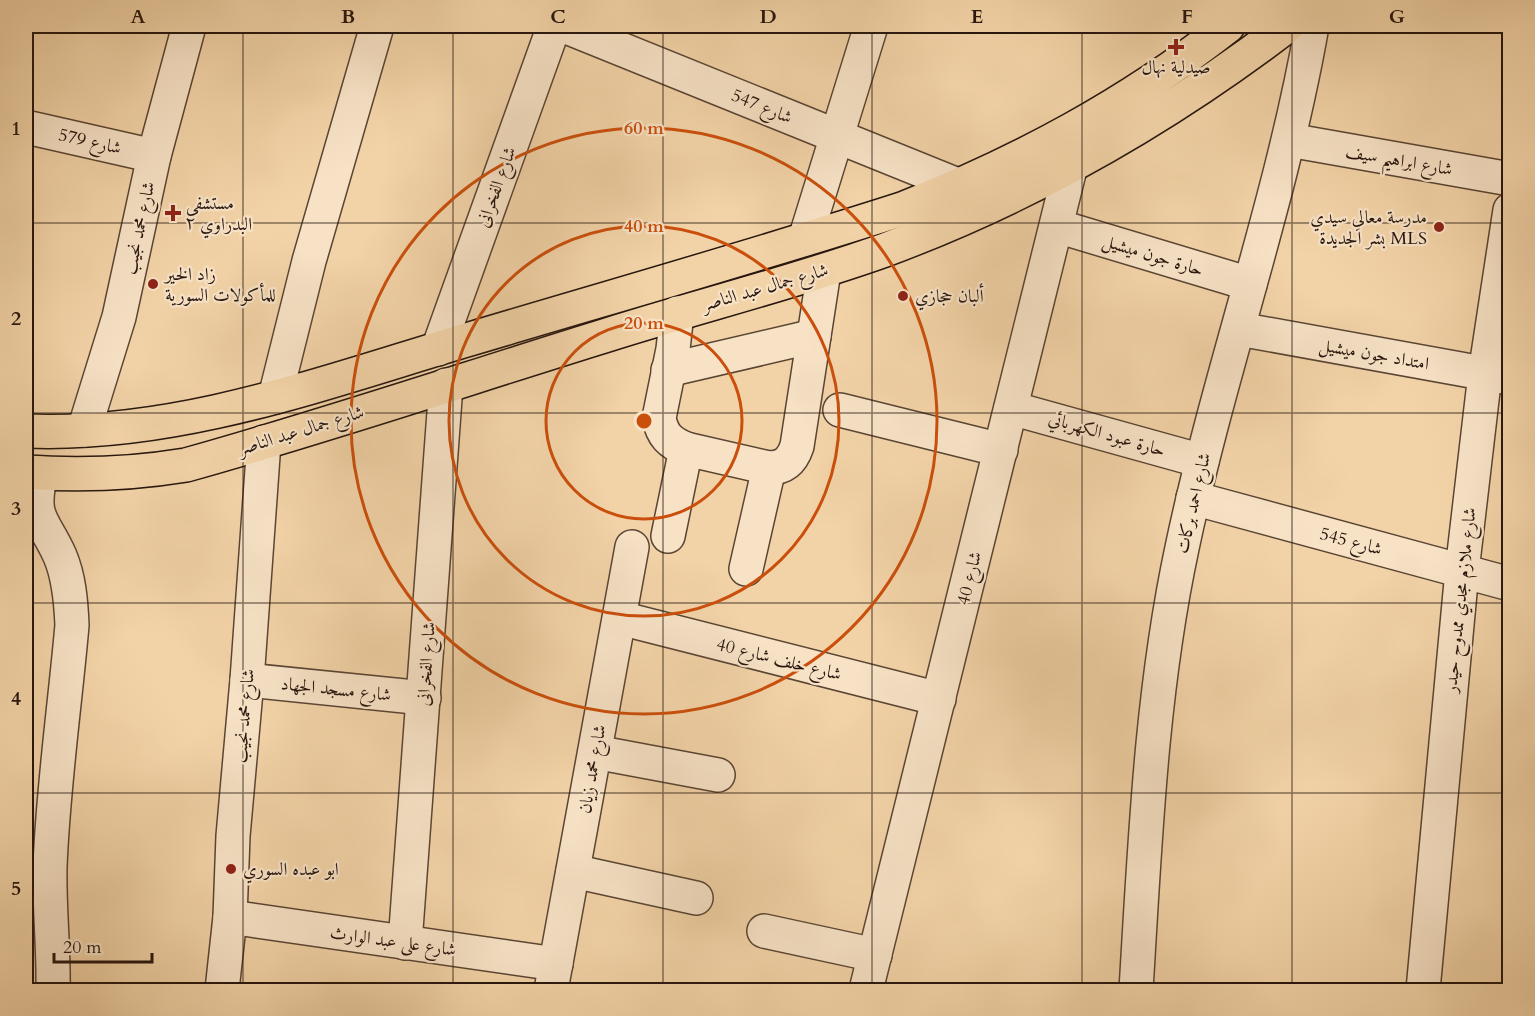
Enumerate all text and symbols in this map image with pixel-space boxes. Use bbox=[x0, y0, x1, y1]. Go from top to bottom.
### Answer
text: A bbox=[130, 3, 146, 30]
text: B bbox=[341, 3, 355, 30]
text: C bbox=[550, 3, 566, 30]
text: D bbox=[759, 3, 777, 30]
text: E bbox=[971, 3, 983, 30]
text: F bbox=[1181, 3, 1193, 30]
text: G bbox=[1389, 3, 1405, 30]
marker: صيدلية نهال bbox=[1169, 40, 1183, 54]
place label: صيدلية نهال bbox=[1141, 55, 1211, 80]
street label: شارع 547 bbox=[727, 83, 796, 132]
text: 1 bbox=[11, 115, 21, 142]
text: 60 m bbox=[624, 116, 664, 141]
street label: شارع 579 bbox=[56, 122, 124, 163]
street label: شارع ابراهيم سيف bbox=[1343, 139, 1454, 187]
street label: شارع الفخرانى bbox=[470, 143, 524, 232]
street label: شارع محمد نجيب bbox=[117, 179, 163, 277]
place label: مستشفى البدراوي ٢ bbox=[186, 191, 252, 239]
marker: مستشفى البدراوي ٢ bbox=[164, 204, 182, 222]
place label: مدرسة معالي سيدي بشر الجديدة MLS bbox=[1310, 205, 1427, 251]
text: 40 m bbox=[624, 214, 664, 239]
marker: مدرسة معالي سيدي بشر الجديدة MLS bbox=[1432, 220, 1446, 234]
street label: حارة جون ميشيل bbox=[1099, 228, 1206, 283]
street label: شارع جمال عبد الناصر bbox=[697, 257, 832, 320]
place label: زاد الخير للمأكولات السورية bbox=[163, 262, 276, 308]
marker: زاد الخير للمأكولات السورية bbox=[146, 277, 160, 291]
place label: ألبان حجازي bbox=[915, 283, 985, 311]
marker: ألبان حجازي bbox=[896, 289, 910, 303]
text: 2 bbox=[11, 305, 21, 332]
text: 20 m bbox=[624, 311, 664, 336]
street label: امتداد جون ميشيل bbox=[1317, 333, 1431, 376]
street label: شارع جمال عبد الناصر bbox=[233, 399, 368, 464]
street label: حارة عبود الكهربائي bbox=[1045, 406, 1168, 465]
centre of rings bbox=[634, 411, 654, 431]
street label: شارع احمد بركات bbox=[1170, 450, 1219, 557]
text: 3 bbox=[11, 495, 21, 522]
street label: شارع ملازم مجدي ممدوح حيدر bbox=[1438, 506, 1486, 696]
street label: شارع 545 bbox=[1316, 521, 1385, 564]
street label: شارع 40 bbox=[951, 549, 990, 608]
street label: شارع الفخرانى bbox=[411, 621, 444, 707]
street label: شارع خلف شارع 40 bbox=[713, 632, 844, 689]
street label: شارع محمد نجيب bbox=[228, 668, 263, 764]
street label: شارع مسجد الجهاد bbox=[279, 671, 392, 710]
text: 4 bbox=[11, 685, 21, 712]
street label: شارع محمد زيان bbox=[572, 723, 615, 816]
place label: ابو عبده السوري bbox=[243, 857, 339, 884]
marker: ابو عبده السوري bbox=[224, 862, 238, 876]
text: 5 bbox=[11, 875, 21, 902]
street label: شارع على عبد الوارث bbox=[328, 920, 458, 965]
scale bar bbox=[54, 926, 152, 964]
text: 20 m bbox=[63, 935, 102, 960]

